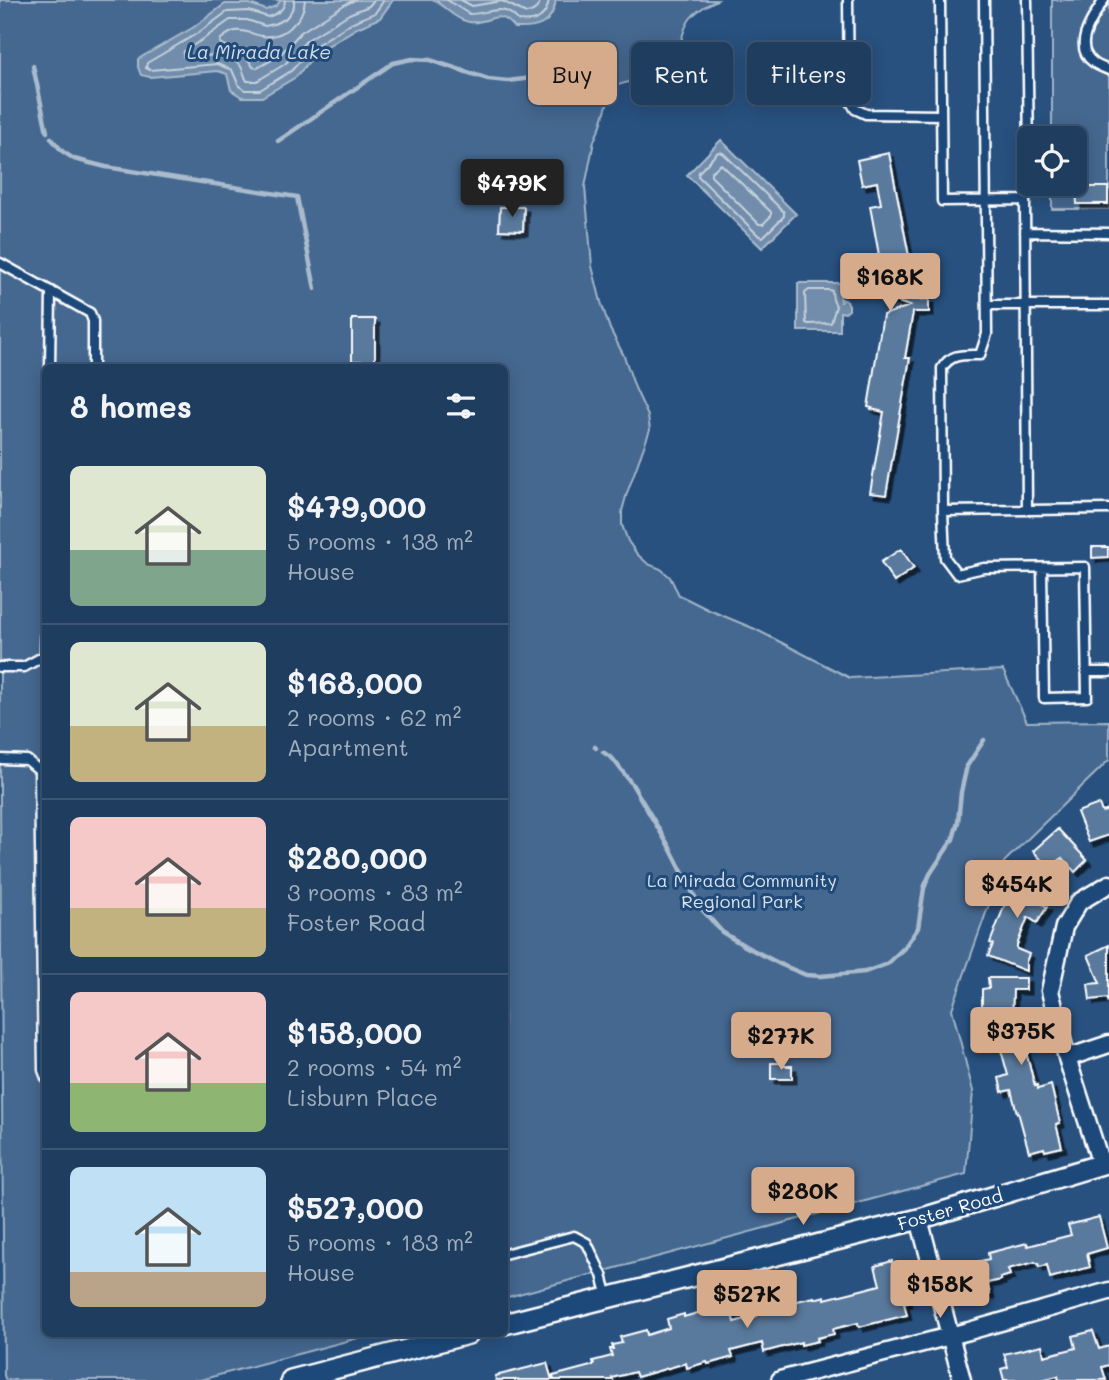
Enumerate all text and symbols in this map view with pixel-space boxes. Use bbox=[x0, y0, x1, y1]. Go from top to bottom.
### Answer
water label: La Mirada Lake bbox=[187, 39, 331, 64]
chip: Buy bbox=[528, 42, 617, 105]
chip: Rent bbox=[631, 42, 733, 105]
chip: Filters bbox=[747, 42, 871, 105]
map controls bbox=[1017, 126, 1087, 196]
button: locate bbox=[1017, 126, 1087, 196]
pin: $479K bbox=[463, 160, 561, 219]
text: $479K bbox=[477, 167, 547, 197]
pin: $168K bbox=[841, 254, 939, 313]
text: $168K bbox=[856, 261, 924, 291]
text: 8 homes bbox=[70, 386, 192, 426]
icon: filters bbox=[442, 387, 480, 425]
text: $479,000 bbox=[287, 486, 426, 526]
icon: home bbox=[126, 494, 210, 578]
text: 5 rooms · 138 m² bbox=[287, 526, 473, 556]
text: House bbox=[287, 556, 355, 586]
text: $168,000 bbox=[287, 662, 423, 702]
icon: home bbox=[126, 670, 210, 754]
text: 2 rooms · 62 m² bbox=[287, 702, 461, 732]
text: Apartment bbox=[287, 732, 409, 762]
text: $280,000 bbox=[287, 837, 427, 877]
icon: home bbox=[126, 845, 210, 929]
pin: $454K bbox=[968, 860, 1066, 920]
park label: La Mirada Community Regional Park bbox=[647, 868, 837, 913]
text: $454K bbox=[981, 868, 1053, 898]
text: 3 rooms · 83 m² bbox=[287, 877, 463, 907]
text: Foster Road bbox=[287, 907, 425, 937]
pin: $375K bbox=[972, 1007, 1070, 1067]
text: $158,000 bbox=[287, 1012, 422, 1052]
pin: $277K bbox=[732, 1012, 830, 1072]
text: $375K bbox=[986, 1015, 1056, 1045]
icon: home bbox=[126, 1020, 210, 1104]
text: $277K bbox=[747, 1020, 815, 1050]
text: 2 rooms · 54 m² bbox=[287, 1052, 462, 1082]
text: Lisburn Place bbox=[287, 1082, 438, 1112]
pin: $280K bbox=[754, 1168, 852, 1227]
text: $280K bbox=[767, 1175, 839, 1205]
street label: Foster Road bbox=[895, 1183, 1005, 1235]
text: $527,000 bbox=[287, 1187, 424, 1227]
icon: home bbox=[126, 1195, 210, 1279]
text: 5 rooms · 183 m² bbox=[287, 1227, 473, 1257]
text: House bbox=[287, 1257, 355, 1287]
pin: $158K bbox=[891, 1260, 989, 1320]
text: $158K bbox=[906, 1268, 974, 1298]
pin: $527K bbox=[698, 1270, 796, 1330]
text: $527K bbox=[713, 1278, 781, 1308]

